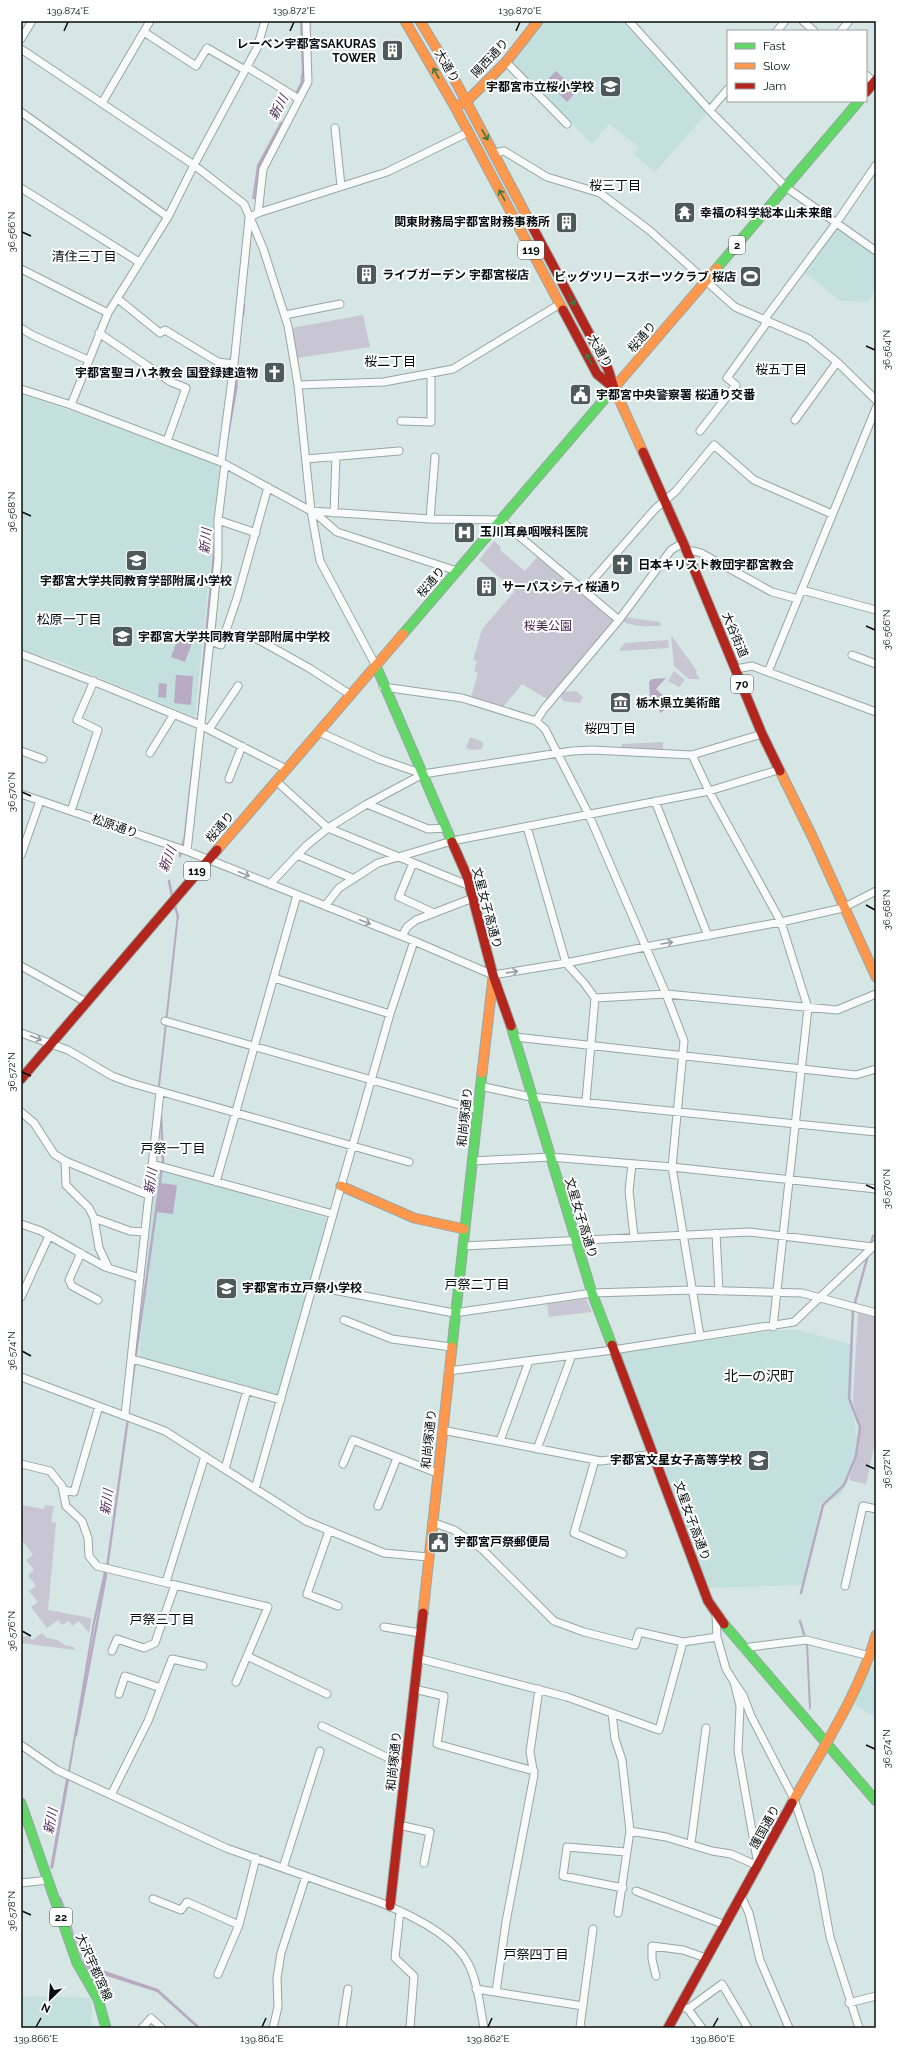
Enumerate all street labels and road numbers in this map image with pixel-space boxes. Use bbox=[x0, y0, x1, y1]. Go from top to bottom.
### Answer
street label: 陽西通り bbox=[469, 36, 511, 80]
street label: 大通り bbox=[432, 47, 462, 85]
road number: 2 bbox=[729, 236, 745, 254]
road number: 119 bbox=[518, 241, 544, 259]
street label: 桜通り bbox=[625, 319, 659, 355]
street label: 大通り bbox=[585, 332, 615, 370]
street label: 桜通り bbox=[414, 564, 448, 600]
street label: 大谷街道 bbox=[719, 610, 751, 660]
road number: 70 bbox=[731, 675, 753, 693]
street label: 桜通り bbox=[203, 809, 237, 845]
street label: 松原通り bbox=[90, 812, 140, 840]
road number: 119 bbox=[184, 862, 210, 880]
street label: 文星女子高通り bbox=[469, 866, 505, 950]
street label: 和尚塚通り bbox=[455, 1086, 475, 1148]
street label: 文星女子高通り bbox=[562, 1176, 600, 1260]
street label: 和尚塚通り bbox=[419, 1408, 439, 1470]
street label: 文星女子高通り bbox=[671, 1479, 713, 1563]
street label: 和尚塚通り bbox=[384, 1730, 404, 1792]
street label: 護国通り bbox=[747, 1803, 783, 1851]
road number: 22 bbox=[50, 1908, 72, 1926]
street label: 大沢宇都宮線 bbox=[73, 1931, 115, 2003]

